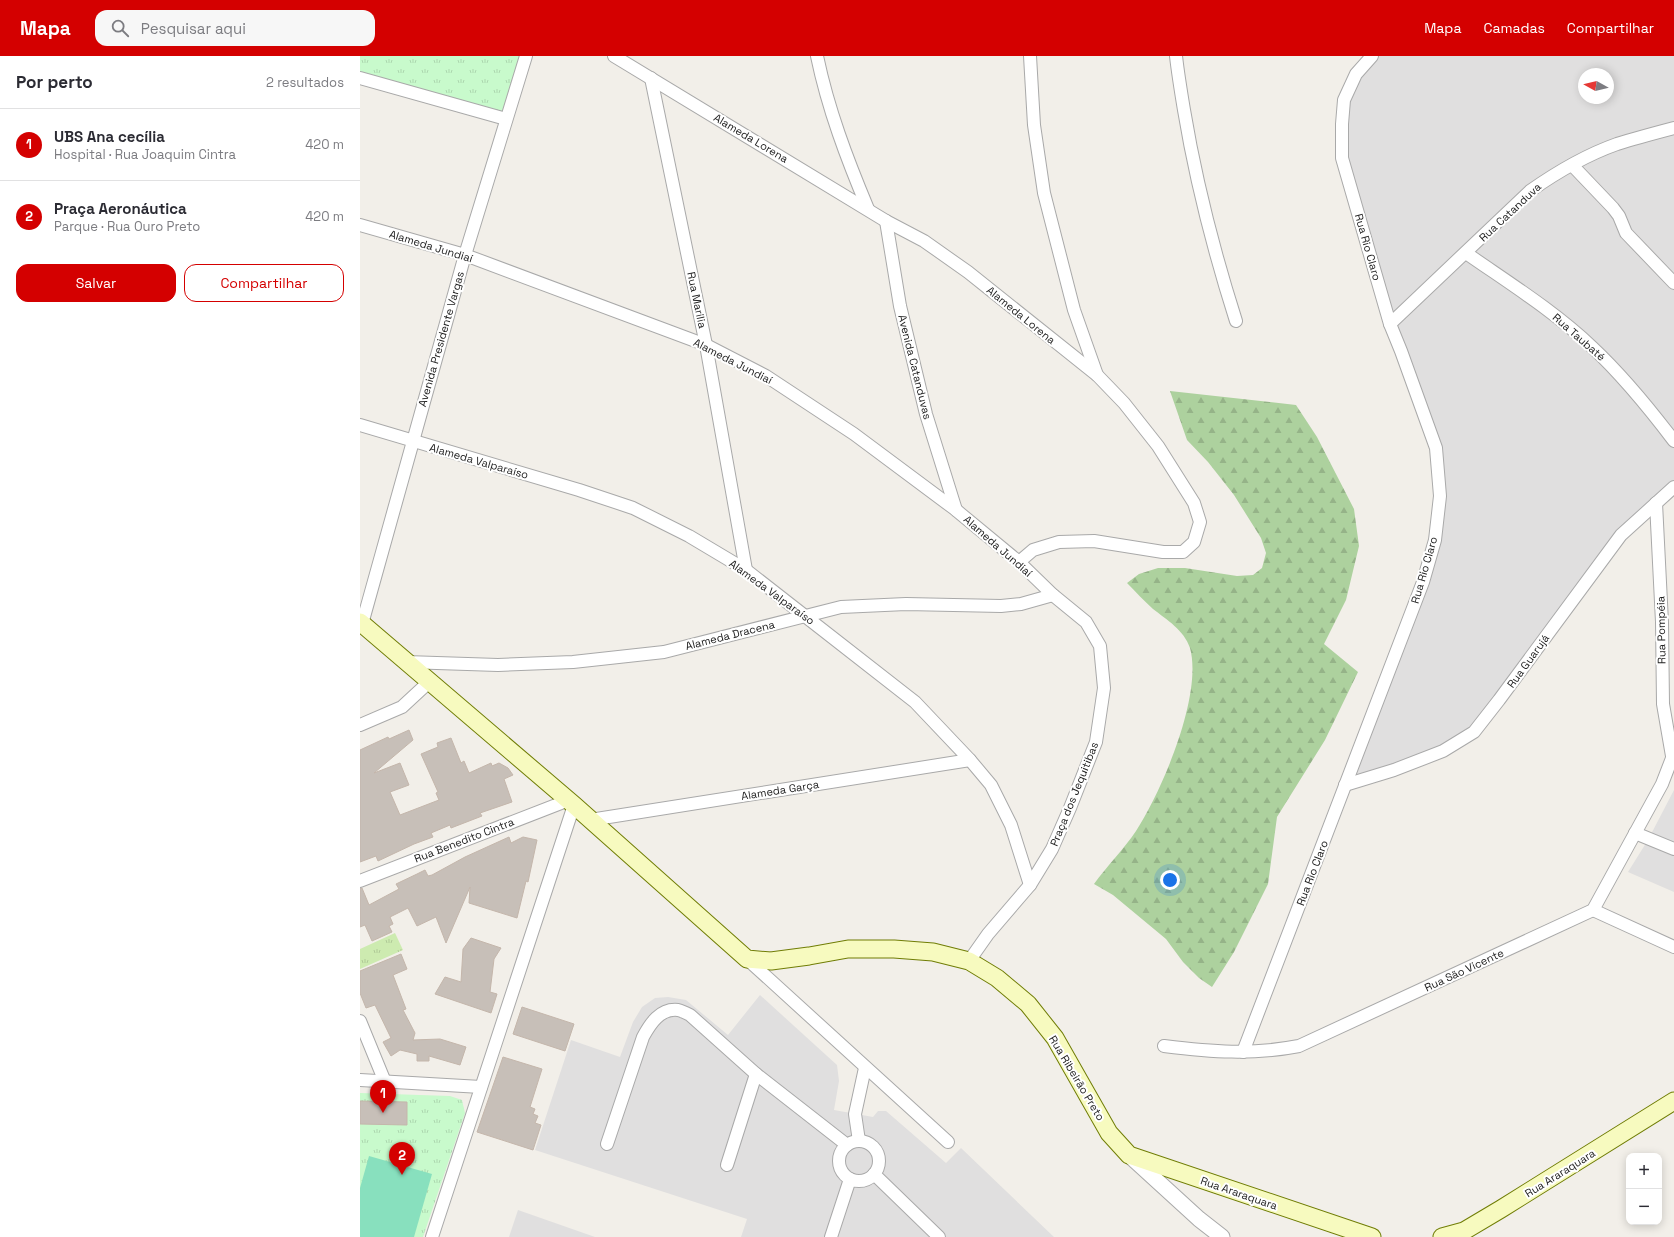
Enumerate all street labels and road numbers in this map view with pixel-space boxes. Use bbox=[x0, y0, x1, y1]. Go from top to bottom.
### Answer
street label: Alameda Lorena bbox=[711, 110, 791, 166]
street label: Rua Catanduva bbox=[1476, 179, 1544, 244]
street label: Rua Rio Claro bbox=[1352, 212, 1384, 282]
street label: Alameda Jundiaí bbox=[388, 227, 475, 265]
street label: Avenida Presidente Vargas bbox=[415, 269, 467, 408]
street label: Rua Marilia bbox=[684, 271, 710, 330]
street label: Alameda Lorena bbox=[984, 283, 1059, 347]
street label: Rua Taubaté bbox=[1550, 310, 1608, 364]
street label: Avenida Catanduvas bbox=[895, 313, 935, 421]
street label: Alameda Jundiaí bbox=[691, 335, 775, 387]
street label: Alameda Valparaíso bbox=[428, 440, 530, 482]
street label: Alameda Jundiaí bbox=[961, 512, 1036, 580]
street label: Rua Rio Claro bbox=[1408, 535, 1440, 605]
street label: Alameda Valparaíso bbox=[726, 556, 818, 628]
street label: Rua Pompéia bbox=[1653, 595, 1669, 664]
street label: Alameda Dracena bbox=[684, 617, 777, 653]
street label: Rua Guarujá bbox=[1504, 631, 1553, 691]
street label: Praça dos Jequitibas bbox=[1047, 740, 1101, 848]
street label: Alameda Garça bbox=[740, 777, 821, 803]
street label: Rua Benedito Cintra bbox=[412, 814, 517, 865]
street label: Rua Rio Claro bbox=[1293, 838, 1331, 908]
street label: Rua São Vicente bbox=[1422, 946, 1506, 994]
street label: Rua Ribeirão Preto bbox=[1046, 1033, 1108, 1123]
street label: Rua Araraquara bbox=[1522, 1145, 1598, 1200]
street label: Rua Araraquara bbox=[1199, 1173, 1280, 1213]

